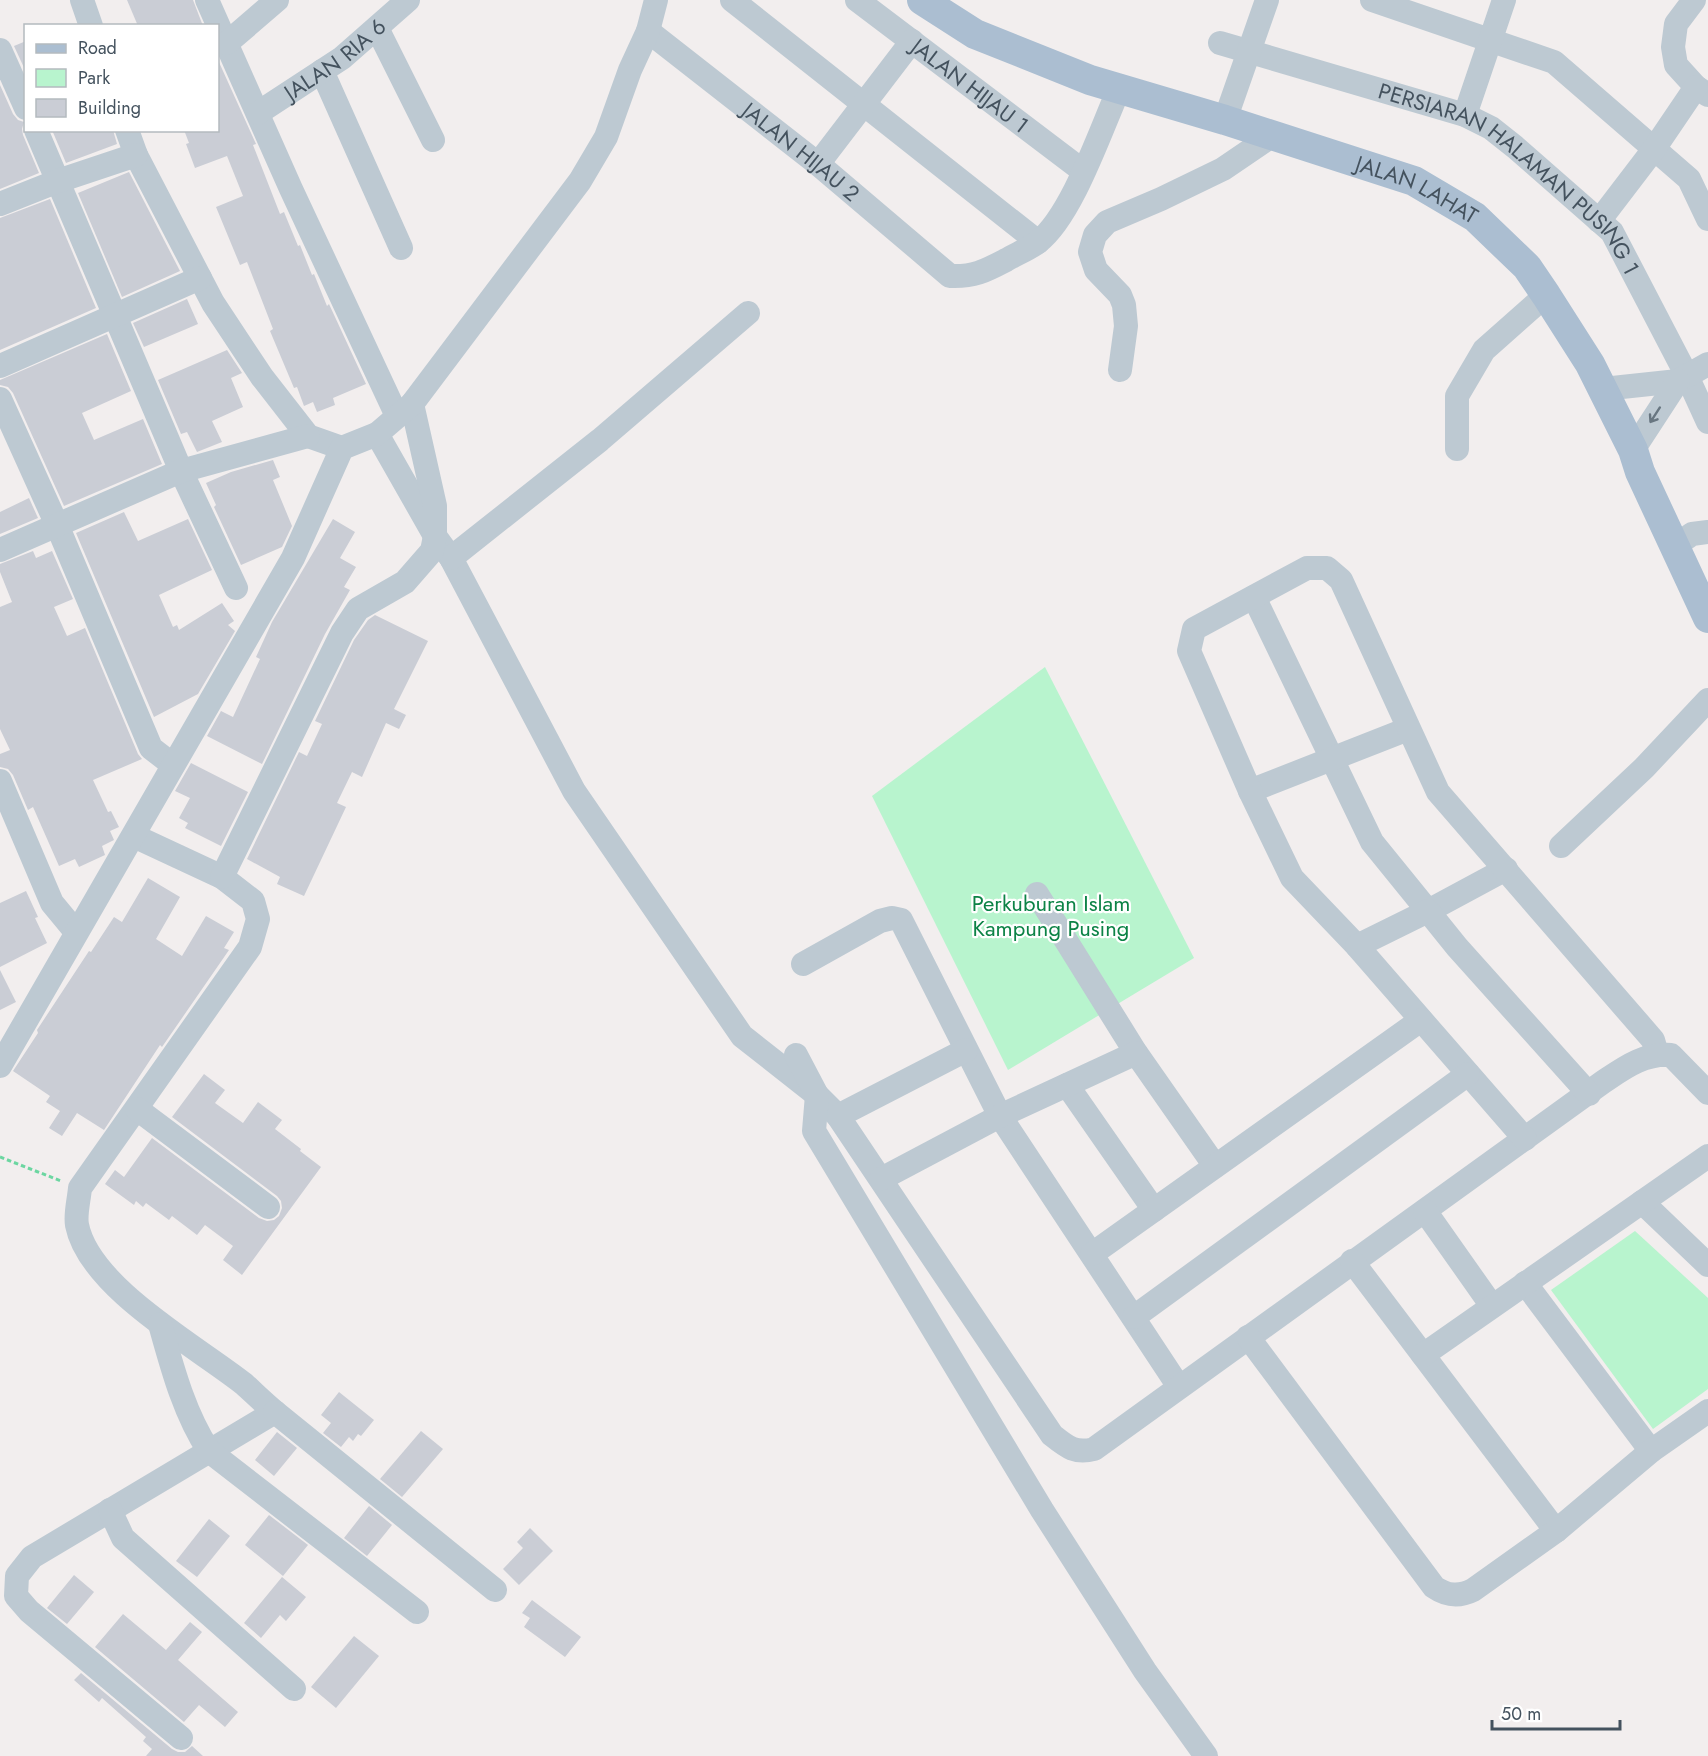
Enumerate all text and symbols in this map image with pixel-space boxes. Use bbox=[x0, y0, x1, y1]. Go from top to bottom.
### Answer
street label: JALAN RIA 6 bbox=[275, 11, 393, 109]
legend bbox=[24, 24, 219, 132]
street label: JALAN HIJAU 1 bbox=[902, 29, 1036, 141]
text: Road bbox=[78, 35, 117, 61]
text: Park bbox=[78, 65, 110, 91]
street label: PERSIARAN HALAMAN PUSING 1 bbox=[1375, 74, 1648, 280]
street label: JALAN HIJAU 2 bbox=[733, 93, 867, 209]
text: Building bbox=[78, 95, 141, 121]
street label: JALAN LAHAT bbox=[1349, 146, 1485, 232]
one-way arrow bbox=[1649, 406, 1661, 423]
park label: Perkuburan Islam Kampung Pusing bbox=[972, 887, 1130, 944]
scale bar bbox=[1492, 1693, 1620, 1731]
text: 50 m bbox=[1501, 1701, 1541, 1727]

